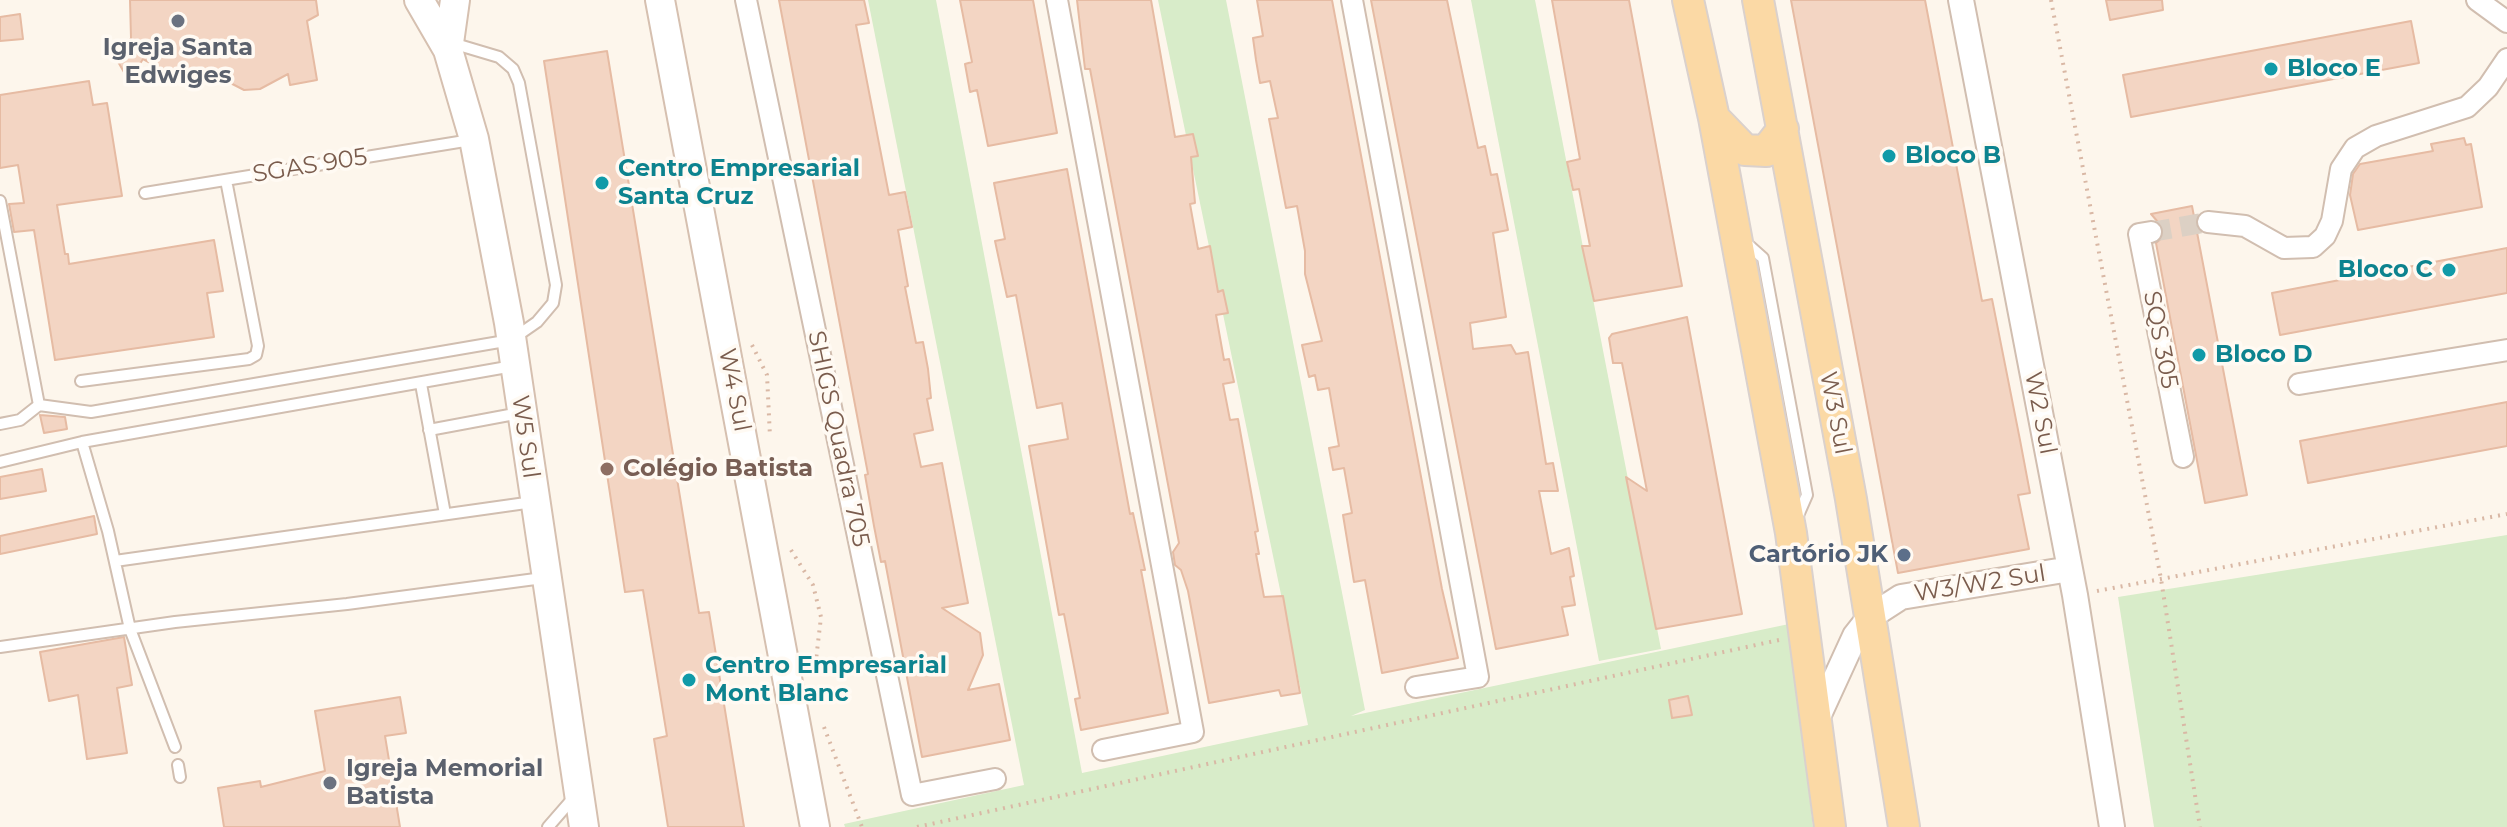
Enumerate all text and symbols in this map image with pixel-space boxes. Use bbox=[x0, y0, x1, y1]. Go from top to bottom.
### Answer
marker: Igreja Santa Edwiges bbox=[169, 12, 187, 30]
place label: Igreja Santa Edwiges bbox=[103, 34, 253, 90]
place label: Bloco E bbox=[2287, 55, 2381, 83]
marker: Bloco E bbox=[2262, 60, 2280, 78]
place label: Bloco B bbox=[1905, 142, 2001, 170]
street label: SGAS 905 bbox=[251, 143, 369, 189]
marker: Bloco B bbox=[1880, 147, 1898, 165]
place label: Centro Empresarial Santa Cruz bbox=[618, 155, 860, 211]
marker: Centro Empresarial Santa Cruz bbox=[593, 174, 611, 192]
place label: Bloco C bbox=[2338, 256, 2433, 284]
marker: Bloco C bbox=[2440, 261, 2458, 279]
street label: SQS 305 bbox=[2136, 289, 2184, 391]
street label: SHIGS Quadra 705 bbox=[801, 328, 875, 550]
place label: Bloco D bbox=[2215, 341, 2313, 369]
street label: W4 Sul bbox=[712, 346, 756, 434]
marker: Bloco D bbox=[2190, 346, 2208, 364]
street label: W3 Sul bbox=[1813, 369, 1857, 457]
street label: W2 Sul bbox=[2018, 369, 2062, 457]
street label: W5 Sul bbox=[505, 394, 545, 480]
place label: Colégio Batista bbox=[623, 455, 813, 483]
marker: Colégio Batista bbox=[598, 460, 616, 478]
place label: Cartório JK bbox=[1749, 541, 1888, 569]
marker: Cartório JK bbox=[1895, 546, 1913, 564]
street label: W3/W2 Sul bbox=[1912, 559, 2048, 609]
place label: Centro Empresarial Mont Blanc bbox=[705, 652, 947, 708]
marker: Centro Empresarial Mont Blanc bbox=[680, 671, 698, 689]
place label: Igreja Memorial Batista bbox=[346, 755, 543, 811]
marker: Igreja Memorial Batista bbox=[321, 774, 339, 792]

